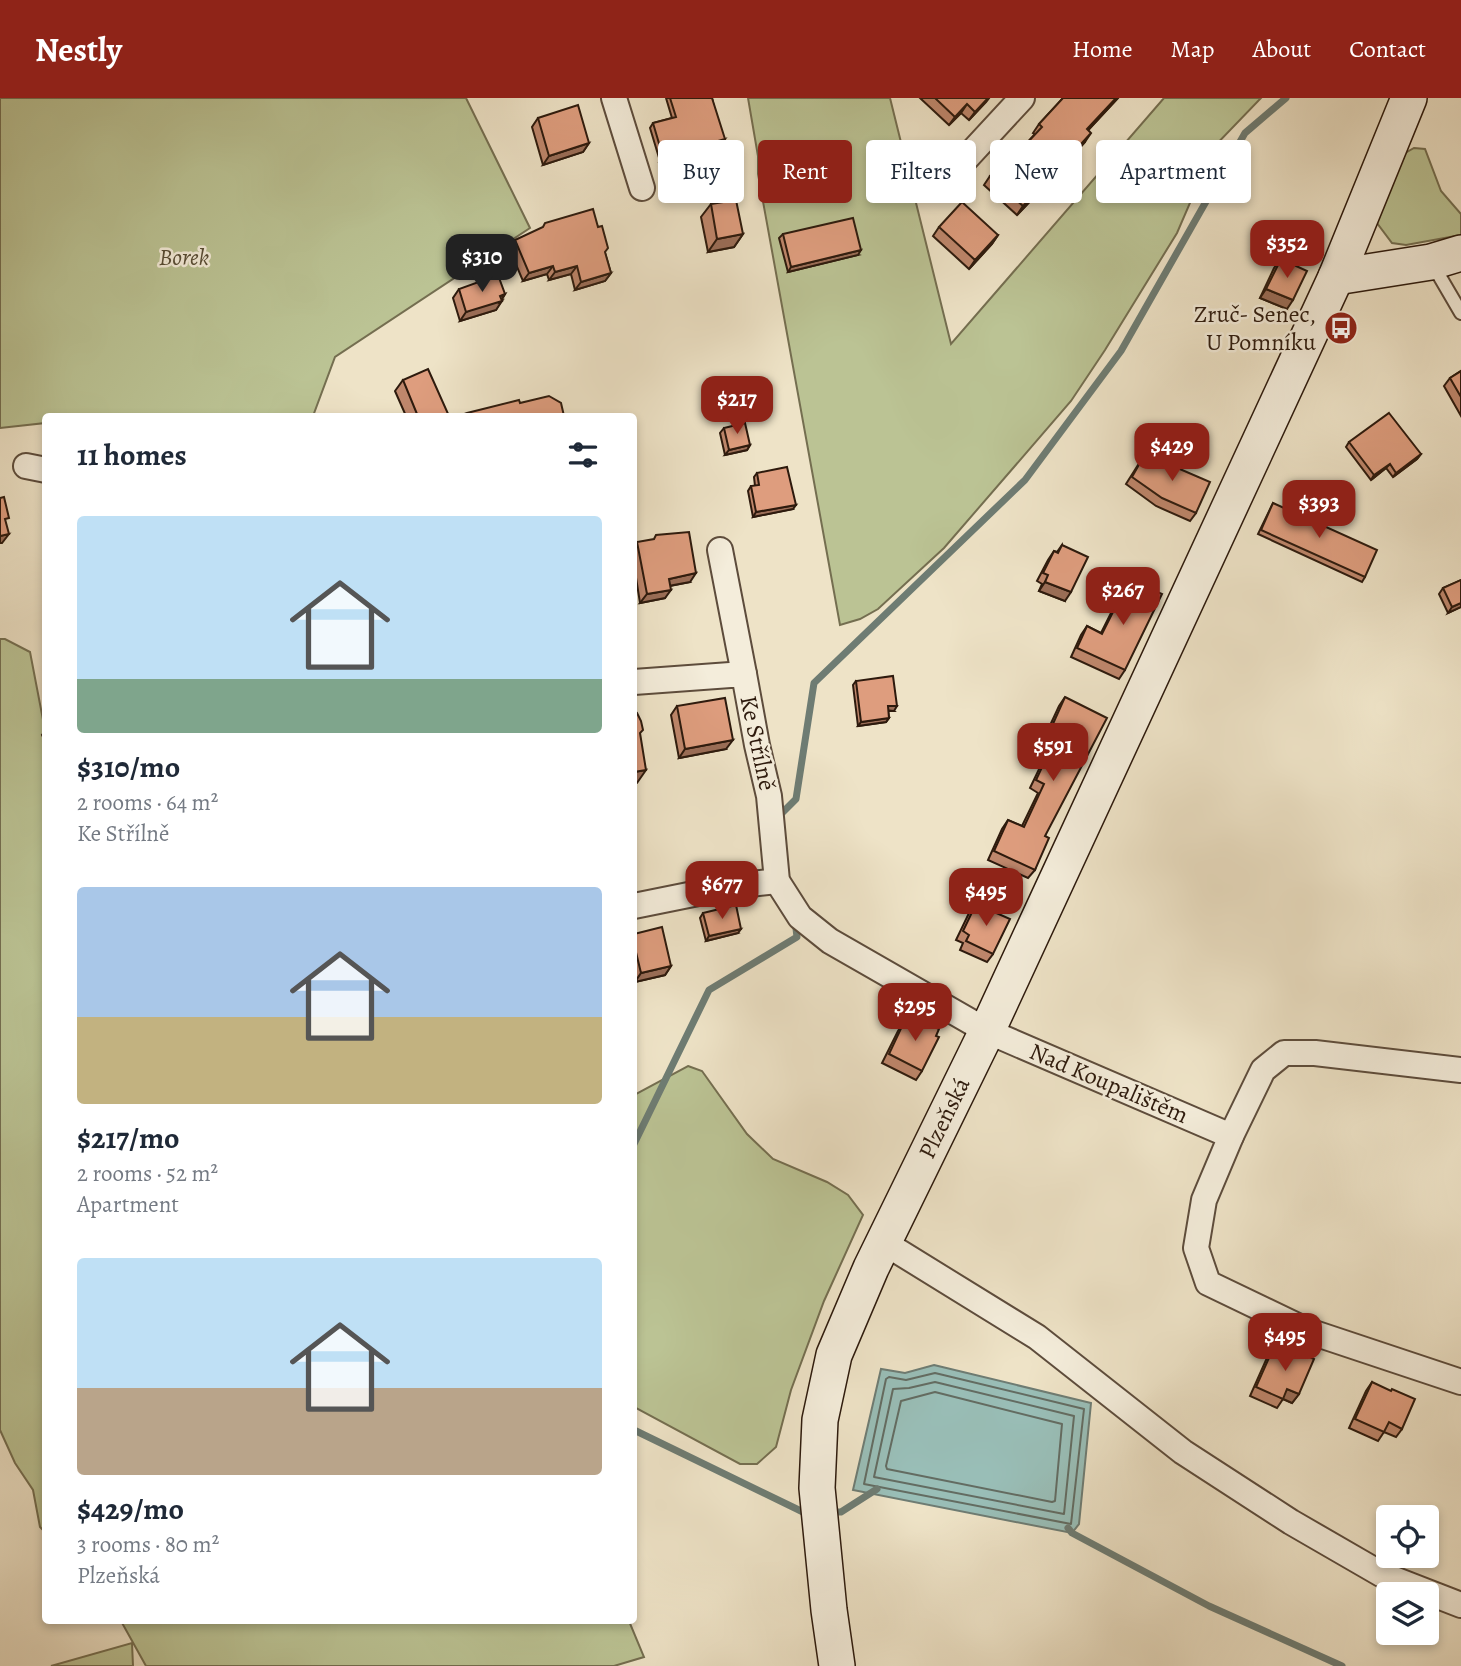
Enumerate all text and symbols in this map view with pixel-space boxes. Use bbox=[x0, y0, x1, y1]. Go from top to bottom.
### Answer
text: Nestly bbox=[35, 27, 122, 72]
text: Home bbox=[1072, 33, 1133, 65]
text: Map bbox=[1171, 33, 1215, 65]
text: About bbox=[1253, 33, 1311, 65]
text: Contact bbox=[1349, 33, 1426, 65]
chip: Buy bbox=[658, 140, 744, 203]
chip: Rent bbox=[758, 140, 852, 203]
chip: Filters bbox=[866, 140, 976, 203]
chip: New bbox=[990, 140, 1082, 203]
chip: Apartment bbox=[1096, 140, 1251, 203]
pin: $352 bbox=[1246, 220, 1328, 280]
text: $352 bbox=[1266, 227, 1308, 258]
pin: $310 bbox=[441, 234, 523, 294]
park label: Borek bbox=[159, 241, 210, 273]
text: $310 bbox=[462, 241, 502, 272]
place label: Zruč- Senec, U Pomníku bbox=[1194, 298, 1316, 358]
bus stop icon: Zruč- Senec, U Pomníku bbox=[1322, 309, 1360, 347]
pin: $217 bbox=[696, 376, 778, 436]
text: $217 bbox=[717, 383, 757, 414]
pin: $429 bbox=[1131, 424, 1213, 483]
text: $429 bbox=[1150, 430, 1194, 461]
text: 11 homes bbox=[77, 435, 187, 475]
icon: filters bbox=[564, 436, 602, 474]
pin: $393 bbox=[1278, 480, 1360, 540]
text: $393 bbox=[1298, 487, 1340, 518]
icon: home bbox=[277, 562, 403, 688]
pin: $267 bbox=[1082, 568, 1164, 627]
text: $267 bbox=[1102, 574, 1144, 605]
street label: Ke Střílně bbox=[732, 693, 784, 793]
pin: $591 bbox=[1012, 724, 1094, 783]
text: $591 bbox=[1033, 730, 1073, 761]
text: $310/mo bbox=[77, 747, 180, 787]
text: 2 rooms · 64 m² bbox=[77, 787, 218, 818]
text: Ke Střílně bbox=[77, 818, 169, 849]
pin: $677 bbox=[681, 862, 763, 921]
text: $677 bbox=[701, 868, 743, 899]
pin: $495 bbox=[945, 868, 1027, 928]
text: $495 bbox=[965, 875, 1007, 906]
icon: home bbox=[277, 933, 403, 1059]
pin: $295 bbox=[874, 984, 956, 1043]
text: $295 bbox=[894, 990, 936, 1021]
street label: Nad Koupalištěm bbox=[1025, 1035, 1193, 1131]
street label: Plzeňská bbox=[911, 1071, 978, 1164]
text: $217/mo bbox=[77, 1118, 180, 1158]
text: 2 rooms · 52 m² bbox=[77, 1158, 218, 1189]
text: Apartment bbox=[77, 1189, 179, 1220]
icon: home bbox=[277, 1304, 403, 1430]
pin: $495 bbox=[1244, 1314, 1326, 1373]
text: $495 bbox=[1264, 1320, 1306, 1351]
text: $429/mo bbox=[77, 1489, 184, 1529]
map controls bbox=[1376, 1505, 1439, 1645]
button: locate bbox=[1376, 1505, 1439, 1568]
text: 3 rooms · 80 m² bbox=[77, 1529, 219, 1560]
text: Plzeňská bbox=[77, 1560, 160, 1591]
button: layers bbox=[1376, 1582, 1439, 1645]

